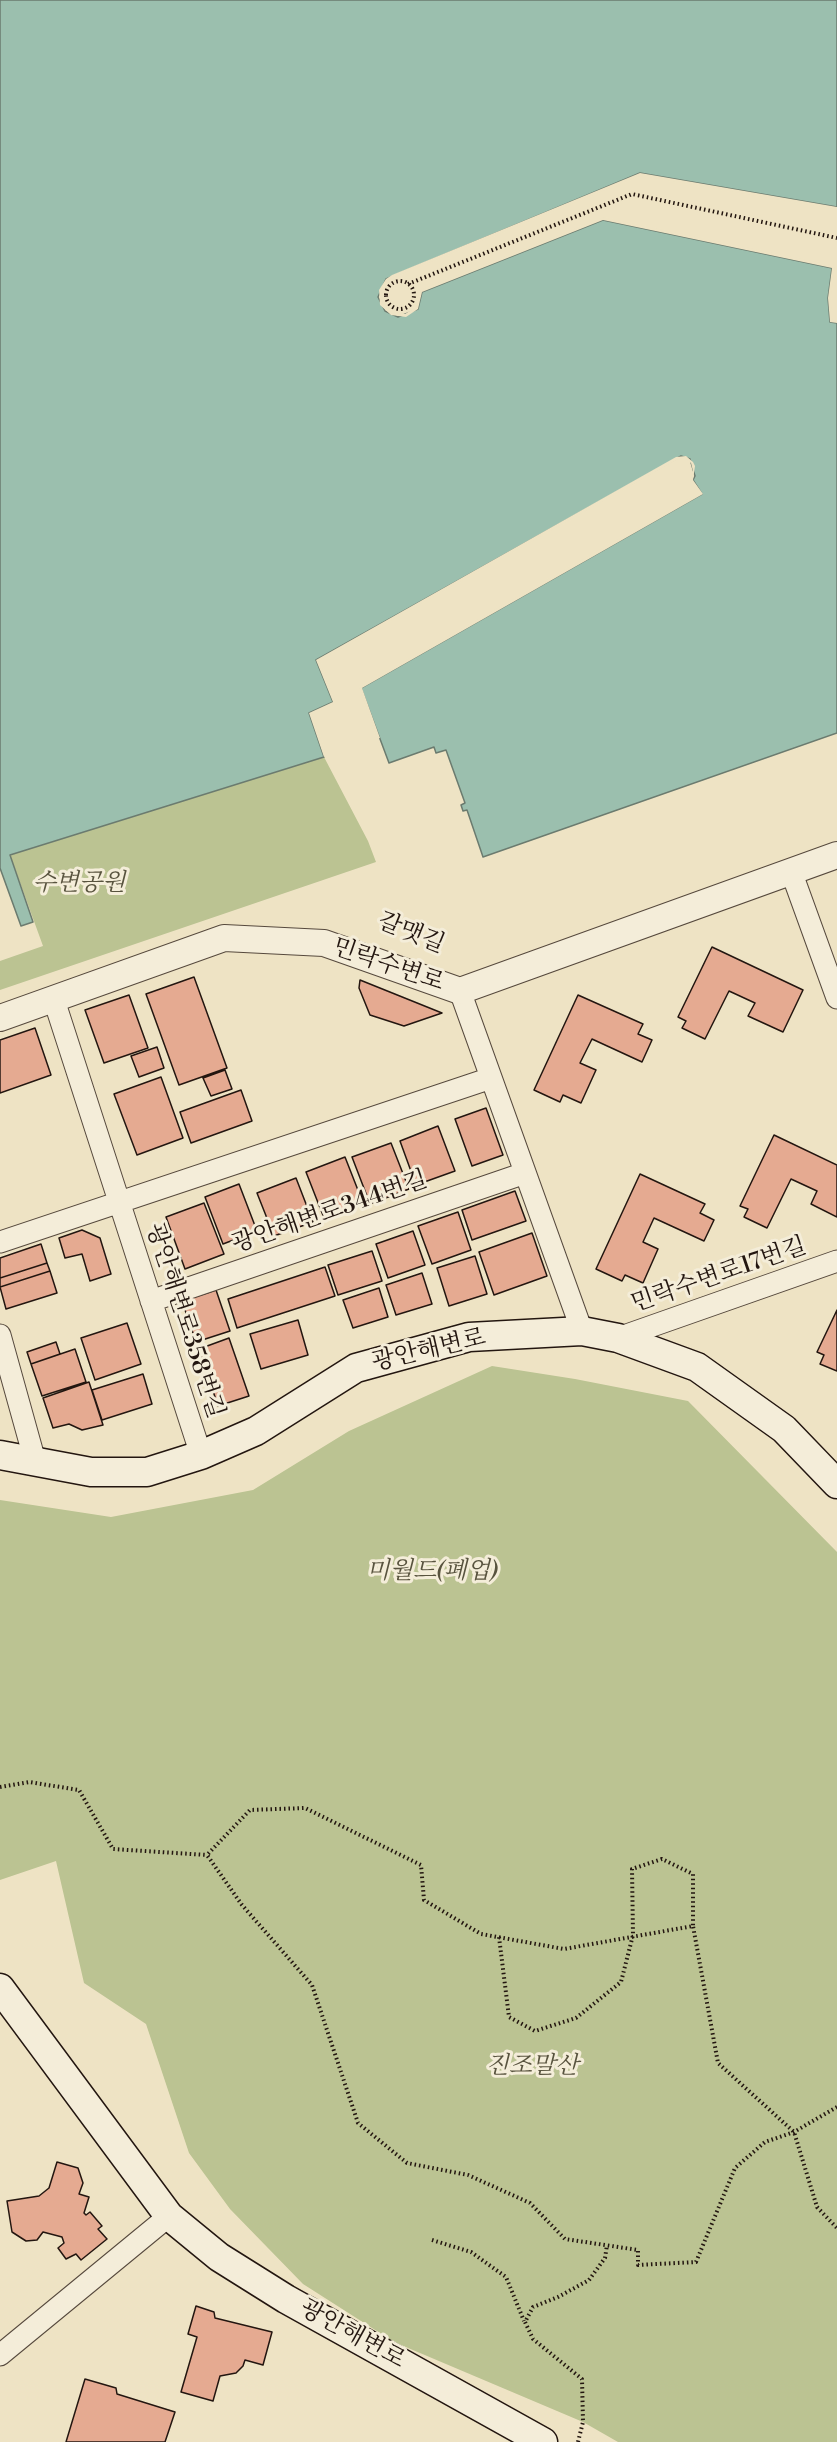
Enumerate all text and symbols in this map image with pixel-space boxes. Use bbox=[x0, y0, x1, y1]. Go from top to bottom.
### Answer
park label: 수변공원 bbox=[33, 870, 125, 898]
street label: 갈맷길 bbox=[373, 908, 449, 960]
street label: 민락수변로 bbox=[329, 934, 447, 998]
street label: 광안해변로344번길 bbox=[228, 1166, 432, 1260]
street label: 광안해변로358번길 bbox=[139, 1220, 229, 1422]
street label: 민락수변로17번길 bbox=[628, 1233, 810, 1319]
street label: 광안해변로 bbox=[369, 1324, 489, 1378]
park label: 미월드(폐업) bbox=[367, 1558, 497, 1586]
park label: 진조말산 bbox=[486, 2053, 578, 2081]
street label: 광안해변로 bbox=[294, 2294, 410, 2376]

